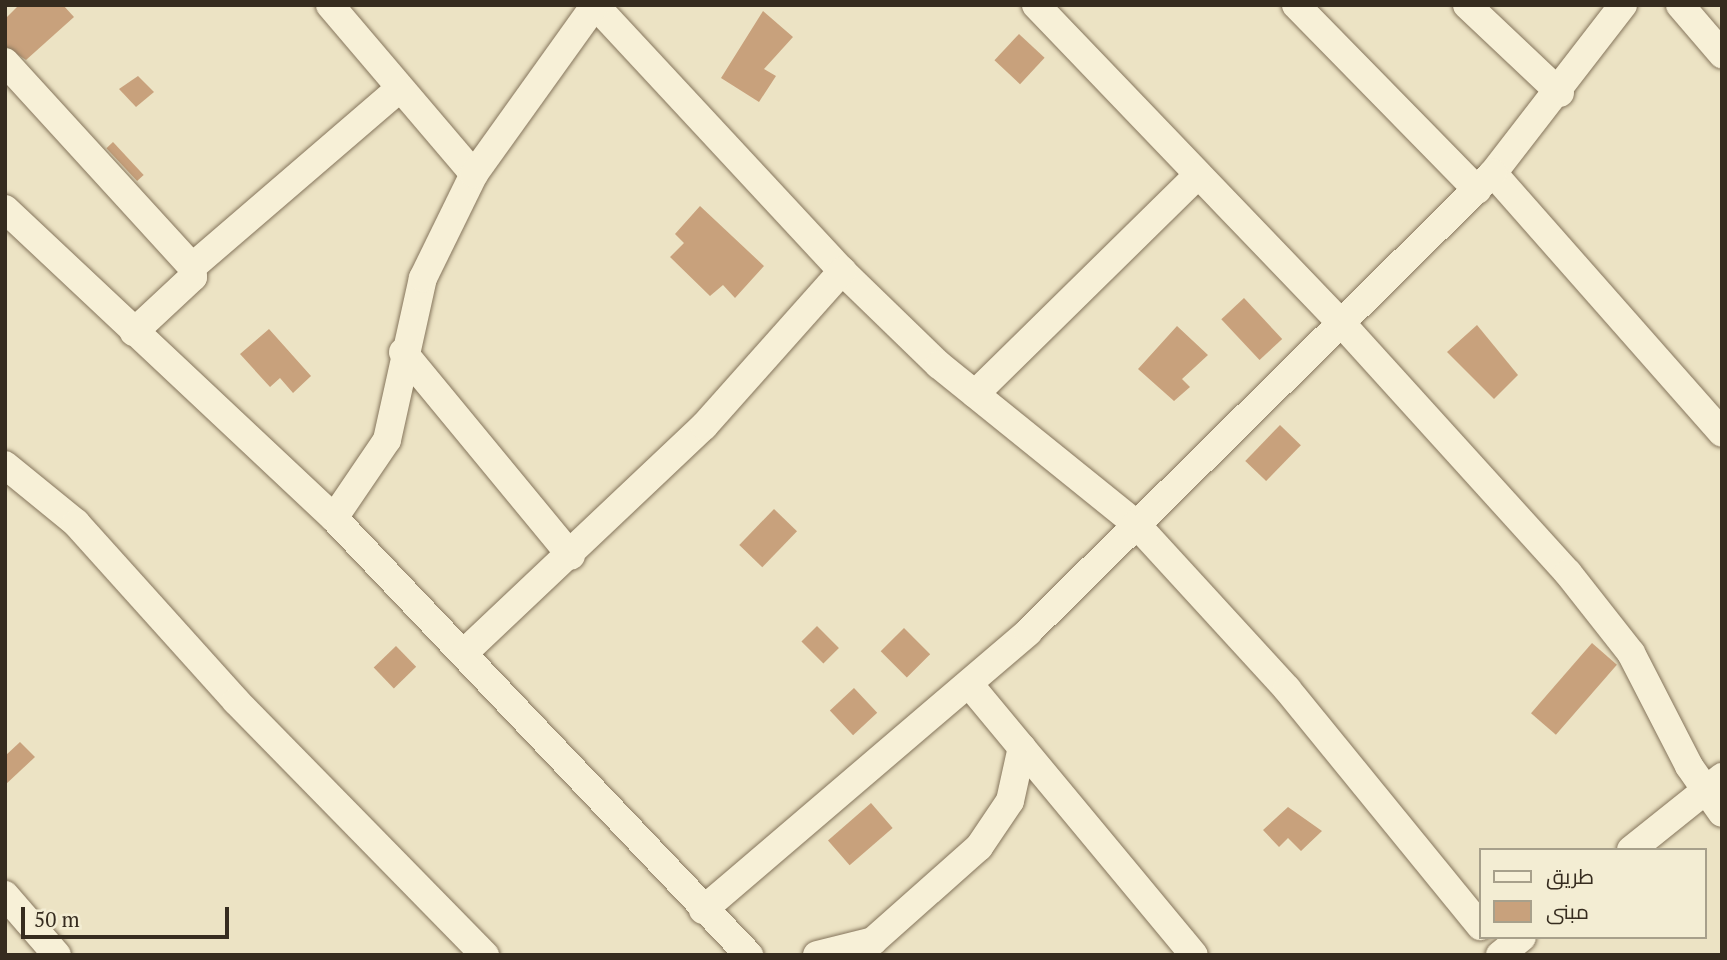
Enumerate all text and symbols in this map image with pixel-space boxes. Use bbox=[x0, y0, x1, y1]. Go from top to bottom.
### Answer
legend bbox=[1478, 848, 1706, 939]
text: طريق bbox=[1546, 862, 1594, 890]
scale bar bbox=[24, 894, 233, 938]
text: مبنى bbox=[1546, 897, 1589, 925]
text: 50 m bbox=[34, 905, 80, 933]

